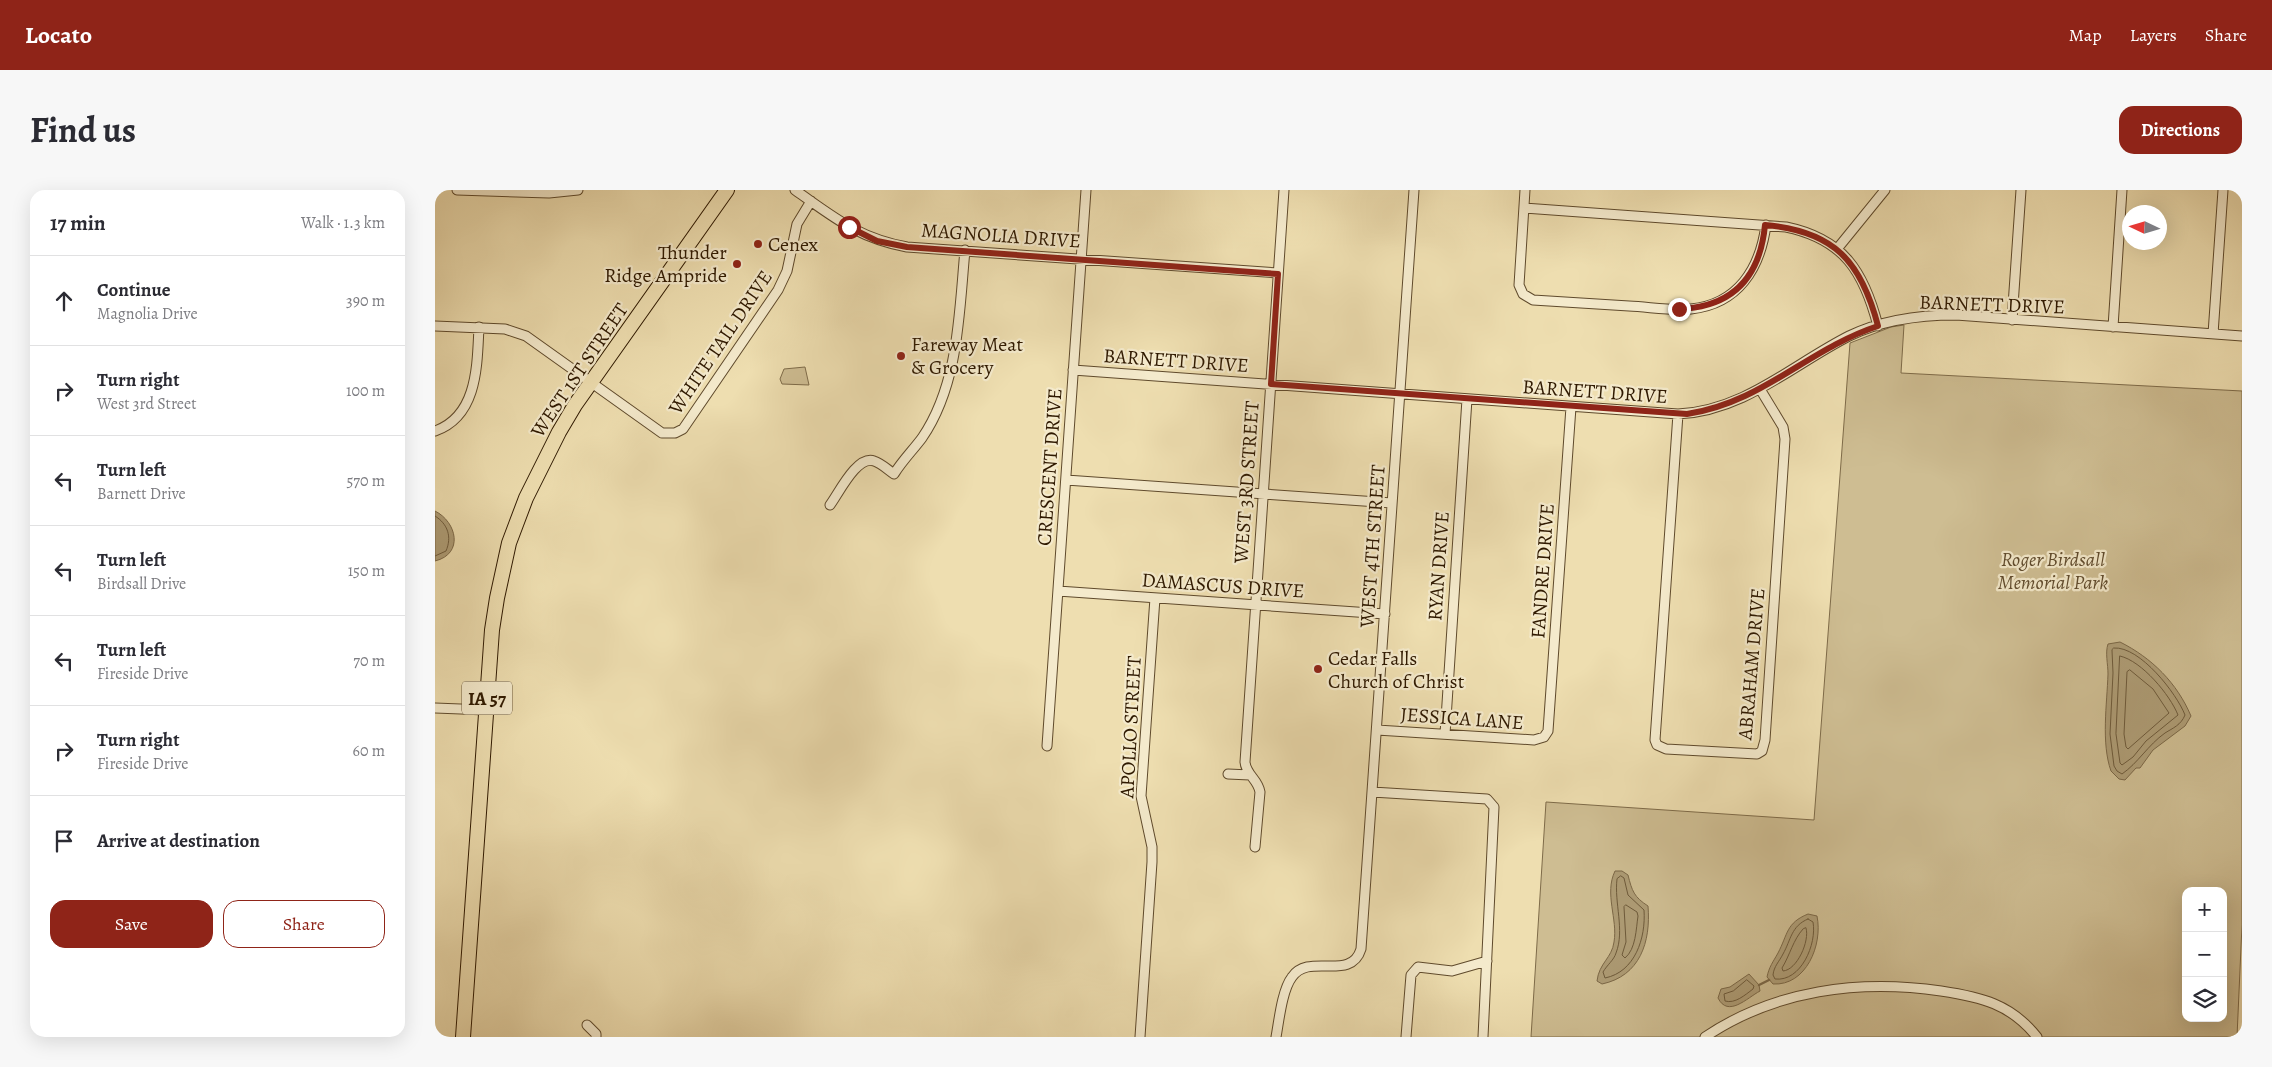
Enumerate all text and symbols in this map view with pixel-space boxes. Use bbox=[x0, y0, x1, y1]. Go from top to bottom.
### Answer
text: Locato bbox=[25, 19, 92, 51]
text: Map bbox=[2069, 23, 2102, 47]
text: Layers bbox=[2130, 23, 2177, 47]
text: Share bbox=[2205, 23, 2247, 47]
text: Find us bbox=[30, 106, 136, 154]
button: Directions bbox=[2119, 106, 2242, 154]
north arrow bbox=[2122, 205, 2167, 250]
text: 17 min bbox=[50, 209, 106, 237]
text: Walk · 1.3 km bbox=[301, 212, 385, 234]
route start bbox=[838, 216, 861, 239]
street label: MAGNOLIA DRIVE bbox=[920, 216, 1082, 255]
place label: Cenex bbox=[768, 231, 819, 258]
marker: Cenex bbox=[752, 238, 764, 250]
place label: Thunder Ridge Ampride bbox=[604, 239, 727, 289]
marker: Thunder Ridge Ampride bbox=[731, 258, 743, 270]
street label: WHITE TAIL DRIVE bbox=[662, 265, 779, 420]
text: Continue bbox=[97, 277, 171, 303]
icon: ahead bbox=[50, 287, 78, 315]
street label: BARNETT DRIVE bbox=[1919, 288, 2065, 321]
text: 390 m bbox=[346, 290, 385, 312]
street label: WEST 1ST STREET bbox=[524, 298, 634, 444]
route end bbox=[1668, 298, 1691, 321]
text: Magnolia Drive bbox=[97, 303, 198, 325]
place label: Fareway Meat & Grocery bbox=[911, 331, 1024, 381]
street label: BARNETT DRIVE bbox=[1102, 342, 1250, 379]
marker: Fareway Meat & Grocery bbox=[895, 350, 907, 362]
text: Turn right bbox=[97, 367, 179, 393]
street label: BARNETT DRIVE bbox=[1521, 373, 1669, 410]
icon: right bbox=[50, 377, 78, 405]
text: 100 m bbox=[346, 380, 385, 402]
street label: CRESCENT DRIVE bbox=[1031, 387, 1068, 547]
text: West 3rd Street bbox=[97, 393, 197, 415]
street label: WEST 3RD STREET bbox=[1227, 400, 1266, 565]
text: Turn left bbox=[97, 457, 166, 483]
street label: WEST 4TH STREET bbox=[1353, 464, 1392, 629]
icon: left bbox=[50, 467, 78, 495]
text: 570 m bbox=[346, 470, 385, 492]
text: Barnett Drive bbox=[97, 483, 186, 505]
street label: FANDRE DRIVE bbox=[1524, 502, 1561, 640]
street label: RYAN DRIVE bbox=[1421, 510, 1456, 622]
park label: Roger Birdsall Memorial Park bbox=[1998, 546, 2108, 596]
text: Turn left bbox=[97, 547, 166, 573]
icon: left bbox=[50, 557, 78, 585]
text: 150 m bbox=[348, 560, 385, 582]
street label: DAMASCUS DRIVE bbox=[1141, 566, 1305, 605]
text: Birdsall Drive bbox=[97, 573, 186, 595]
street label: ABRAHAM DRIVE bbox=[1731, 587, 1772, 742]
text: Turn left bbox=[97, 637, 166, 663]
place label: Cedar Falls Church of Christ bbox=[1328, 645, 1465, 695]
icon: left bbox=[50, 647, 78, 675]
text: 70 m bbox=[353, 650, 385, 672]
street label: APOLLO STREET bbox=[1113, 655, 1148, 800]
text: Fireside Drive bbox=[97, 663, 188, 685]
marker: Cedar Falls Church of Christ bbox=[1312, 663, 1324, 675]
road number: IA 57 bbox=[462, 682, 512, 714]
street label: JESSICA LANE bbox=[1400, 701, 1524, 736]
text: Turn right bbox=[97, 727, 179, 753]
icon: right bbox=[50, 737, 78, 765]
text: 60 m bbox=[353, 740, 385, 762]
text: Fireside Drive bbox=[97, 753, 188, 775]
icon: arrive bbox=[50, 827, 78, 855]
text: Arrive at destination bbox=[97, 828, 260, 854]
map controls bbox=[2182, 887, 2227, 1022]
button: + bbox=[2182, 887, 2227, 932]
button: Save bbox=[50, 900, 213, 948]
button: Share bbox=[223, 900, 385, 948]
button: − bbox=[2182, 932, 2227, 977]
button: layers bbox=[2182, 977, 2227, 1022]

